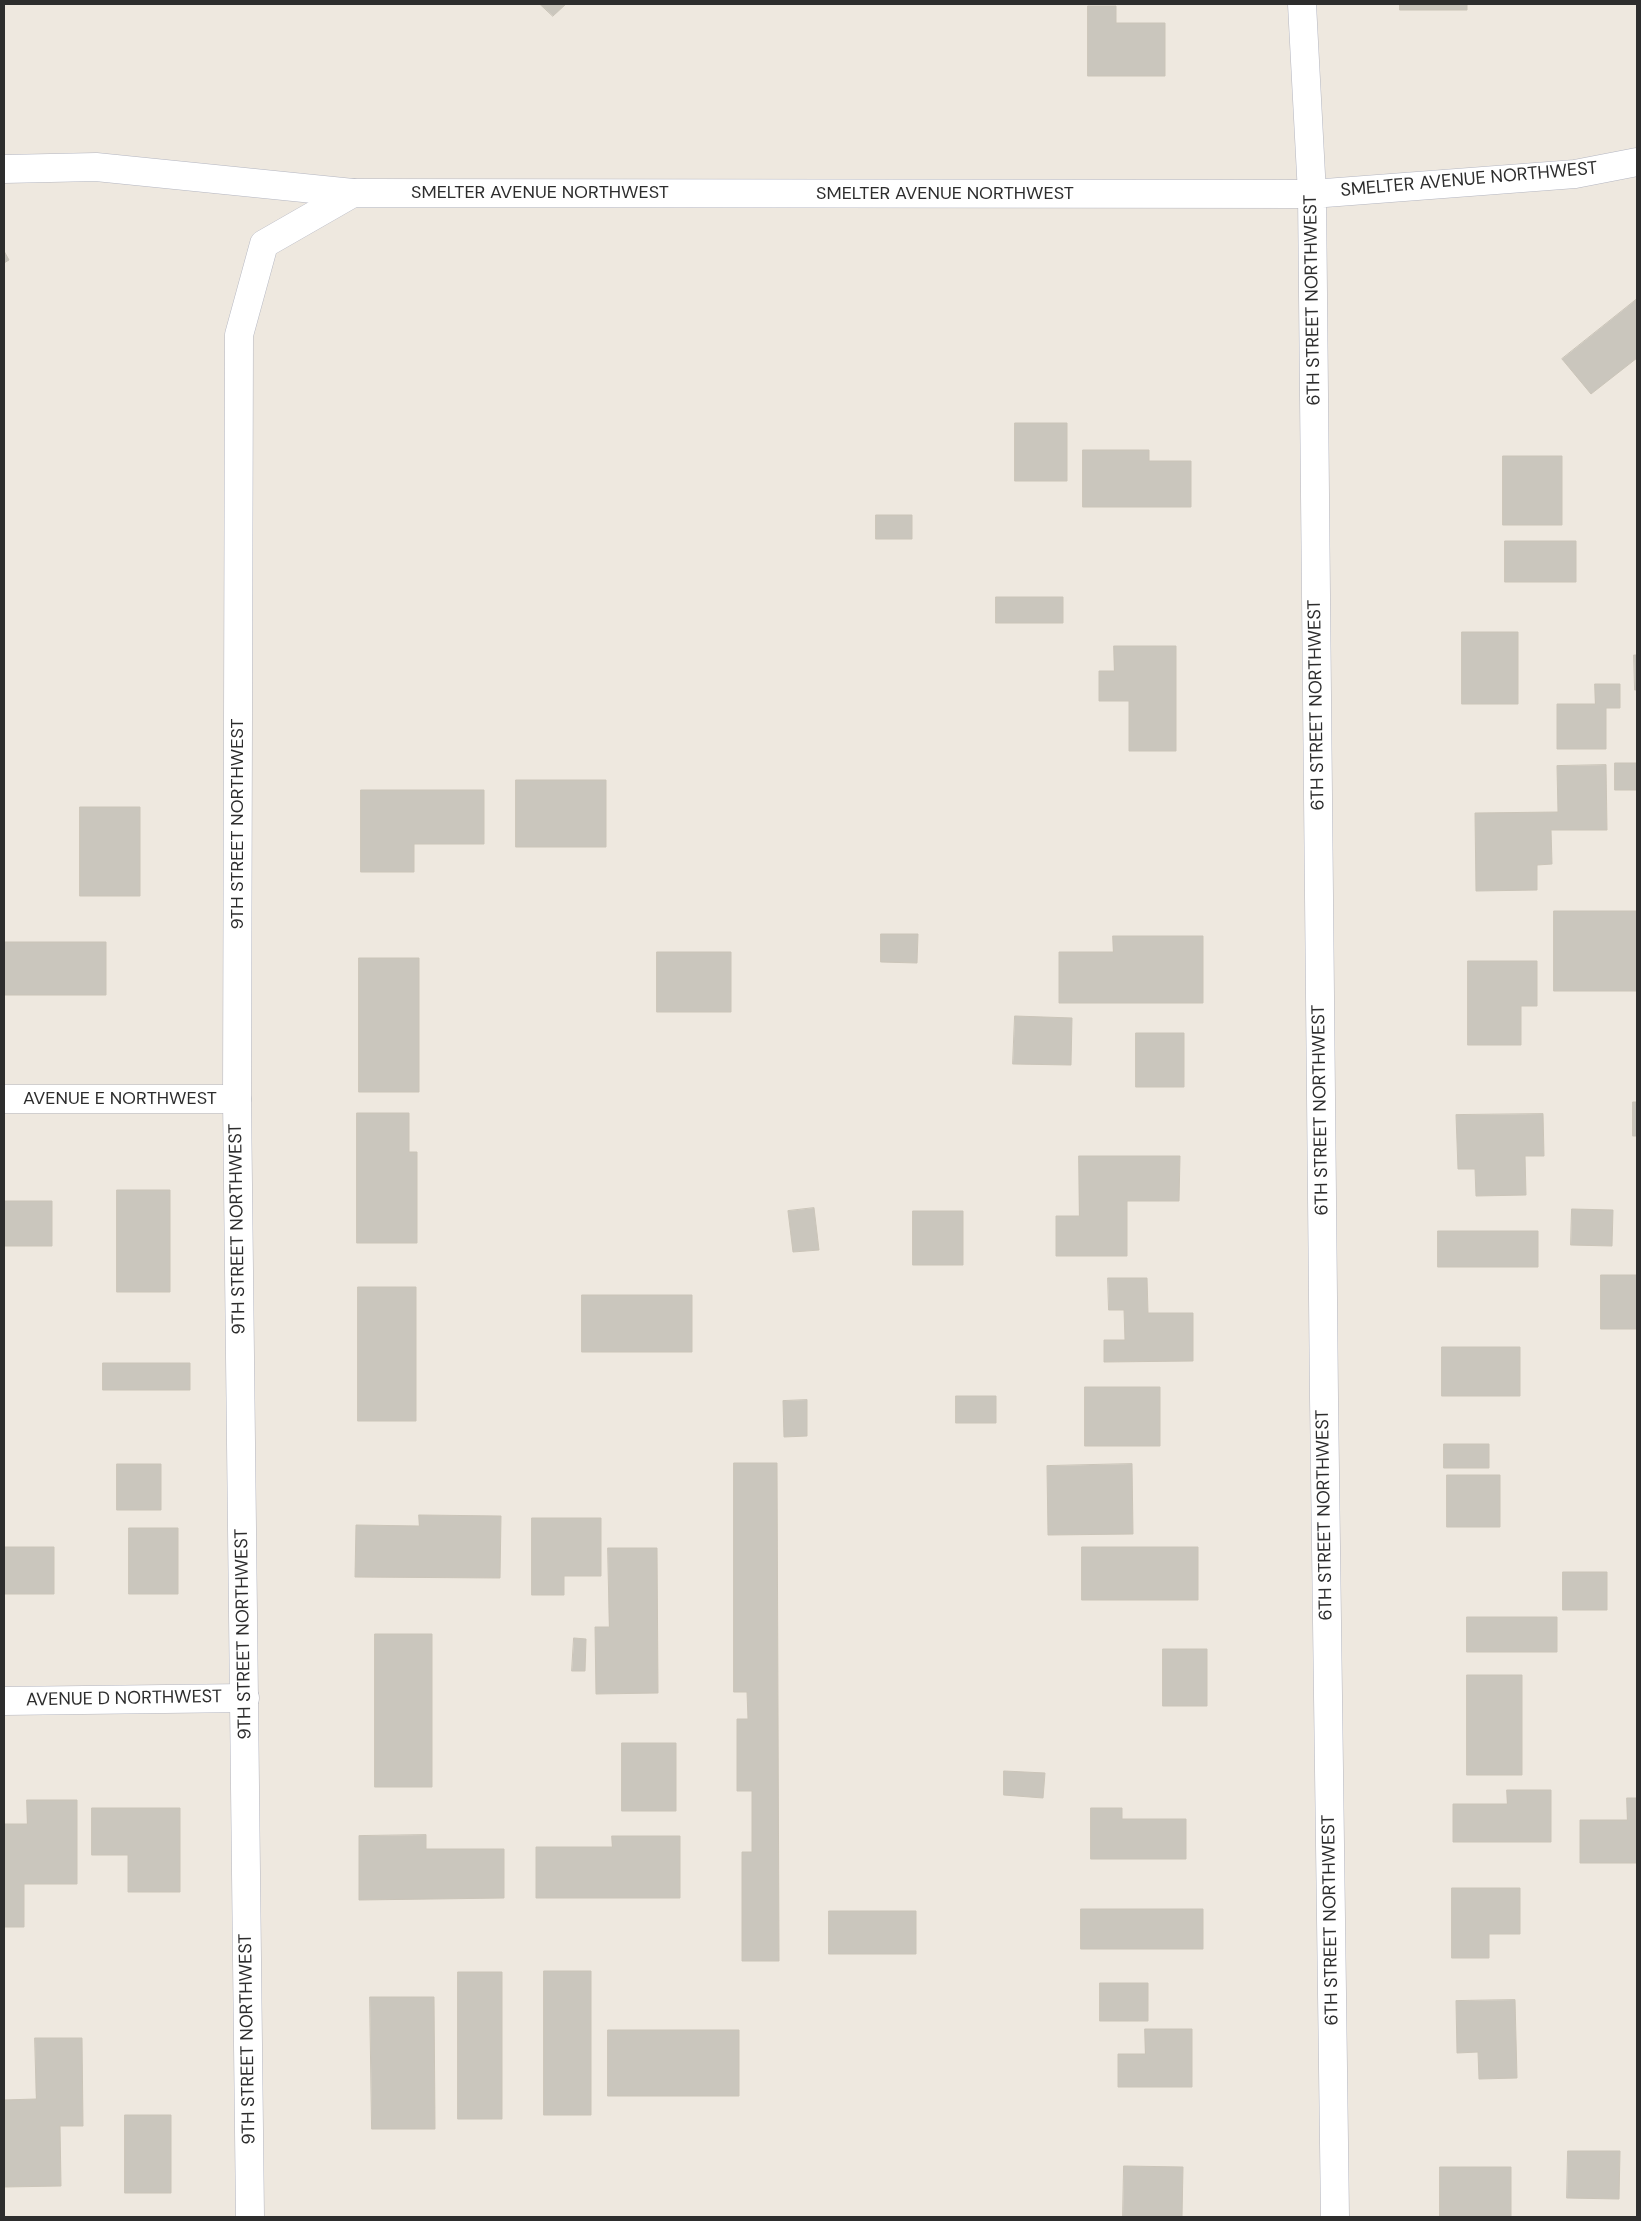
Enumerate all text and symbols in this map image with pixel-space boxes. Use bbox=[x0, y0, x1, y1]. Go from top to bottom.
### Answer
street label: SMELTER AVENUE NORTHWEST bbox=[1340, 158, 1598, 202]
street label: SMELTER AVENUE NORTHWEST bbox=[411, 182, 669, 204]
street label: SMELTER AVENUE NORTHWEST bbox=[816, 183, 1074, 205]
street label: 6TH STREET NORTHWEST bbox=[1300, 194, 1326, 406]
street label: 6TH STREET NORTHWEST bbox=[1304, 599, 1330, 811]
street label: 9TH STREET NORTHWEST bbox=[227, 718, 249, 930]
street label: 6TH STREET NORTHWEST bbox=[1308, 1004, 1334, 1216]
street label: AVENUE E NORTHWEST bbox=[23, 1088, 217, 1110]
street label: 9TH STREET NORTHWEST bbox=[225, 1123, 251, 1335]
street label: 6TH STREET NORTHWEST bbox=[1312, 1409, 1338, 1621]
street label: 9TH STREET NORTHWEST bbox=[231, 1528, 257, 1740]
street label: AVENUE D NORTHWEST bbox=[26, 1686, 222, 1712]
street label: 6TH STREET NORTHWEST bbox=[1318, 1814, 1344, 2026]
street label: 9TH STREET NORTHWEST bbox=[235, 1933, 261, 2145]

